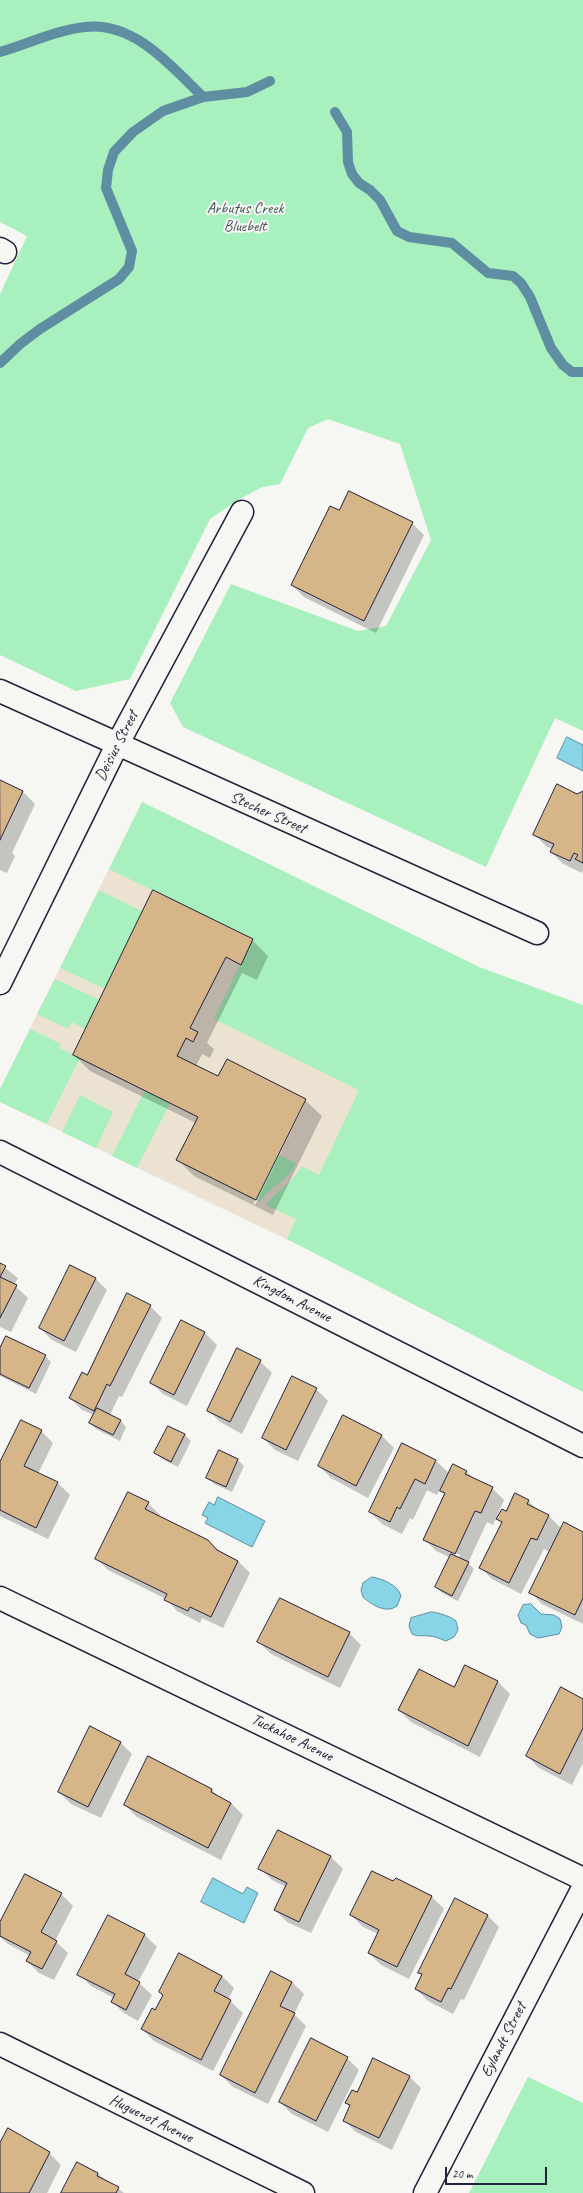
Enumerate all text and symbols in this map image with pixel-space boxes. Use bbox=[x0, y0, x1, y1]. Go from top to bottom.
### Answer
park label: Arbutus Creek Bluebelt bbox=[207, 199, 283, 237]
street label: Deisius Street bbox=[91, 708, 143, 784]
street label: Stecher Street bbox=[227, 788, 309, 838]
street label: Kingdom Avenue bbox=[250, 1271, 334, 1327]
street label: Tuckahoe Avenue bbox=[248, 1710, 336, 1766]
street label: Eylandt Street bbox=[477, 2000, 531, 2080]
street label: Huguenot Avenue bbox=[106, 2091, 196, 2147]
scale bar bbox=[447, 2159, 549, 2185]
text: 20 m bbox=[452, 2166, 472, 2182]

